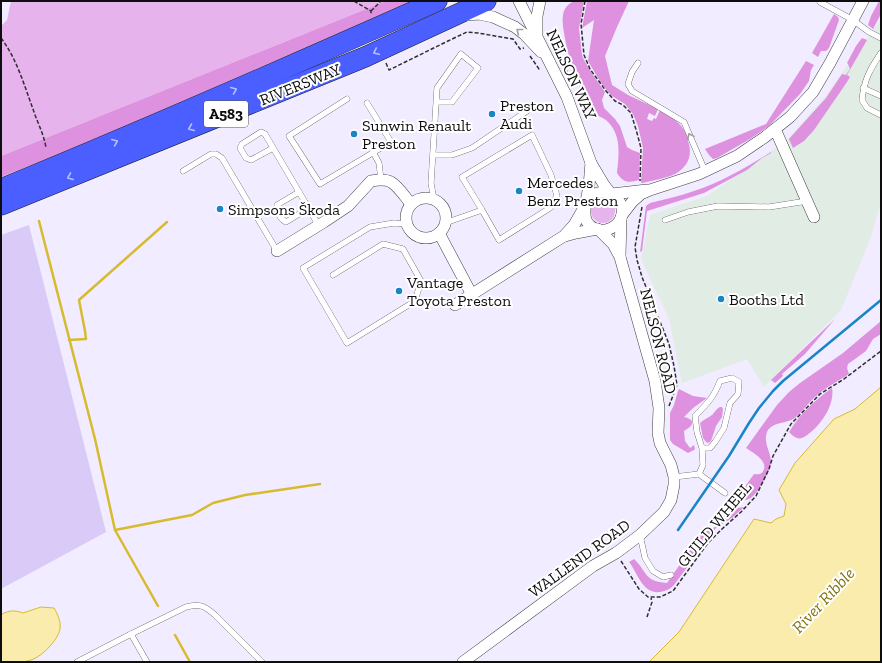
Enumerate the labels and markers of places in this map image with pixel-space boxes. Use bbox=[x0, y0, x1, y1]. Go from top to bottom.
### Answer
place label: Preston Audi bbox=[500, 96, 555, 133]
marker: Preston Audi bbox=[487, 109, 497, 119]
place label: Sunwin Renault Preston bbox=[362, 116, 471, 153]
marker: Sunwin Renault Preston bbox=[349, 129, 359, 139]
place label: Mercedes Benz Preston bbox=[527, 173, 619, 210]
marker: Mercedes Benz Preston bbox=[514, 186, 524, 196]
place label: Simpsons Škoda bbox=[228, 200, 340, 219]
marker: Simpsons Škoda bbox=[215, 204, 225, 214]
place label: Vantage Toyota Preston bbox=[406, 273, 512, 310]
marker: Vantage Toyota Preston bbox=[394, 286, 404, 296]
place label: Booths Ltd bbox=[729, 290, 804, 309]
marker: Booths Ltd bbox=[716, 294, 726, 304]

